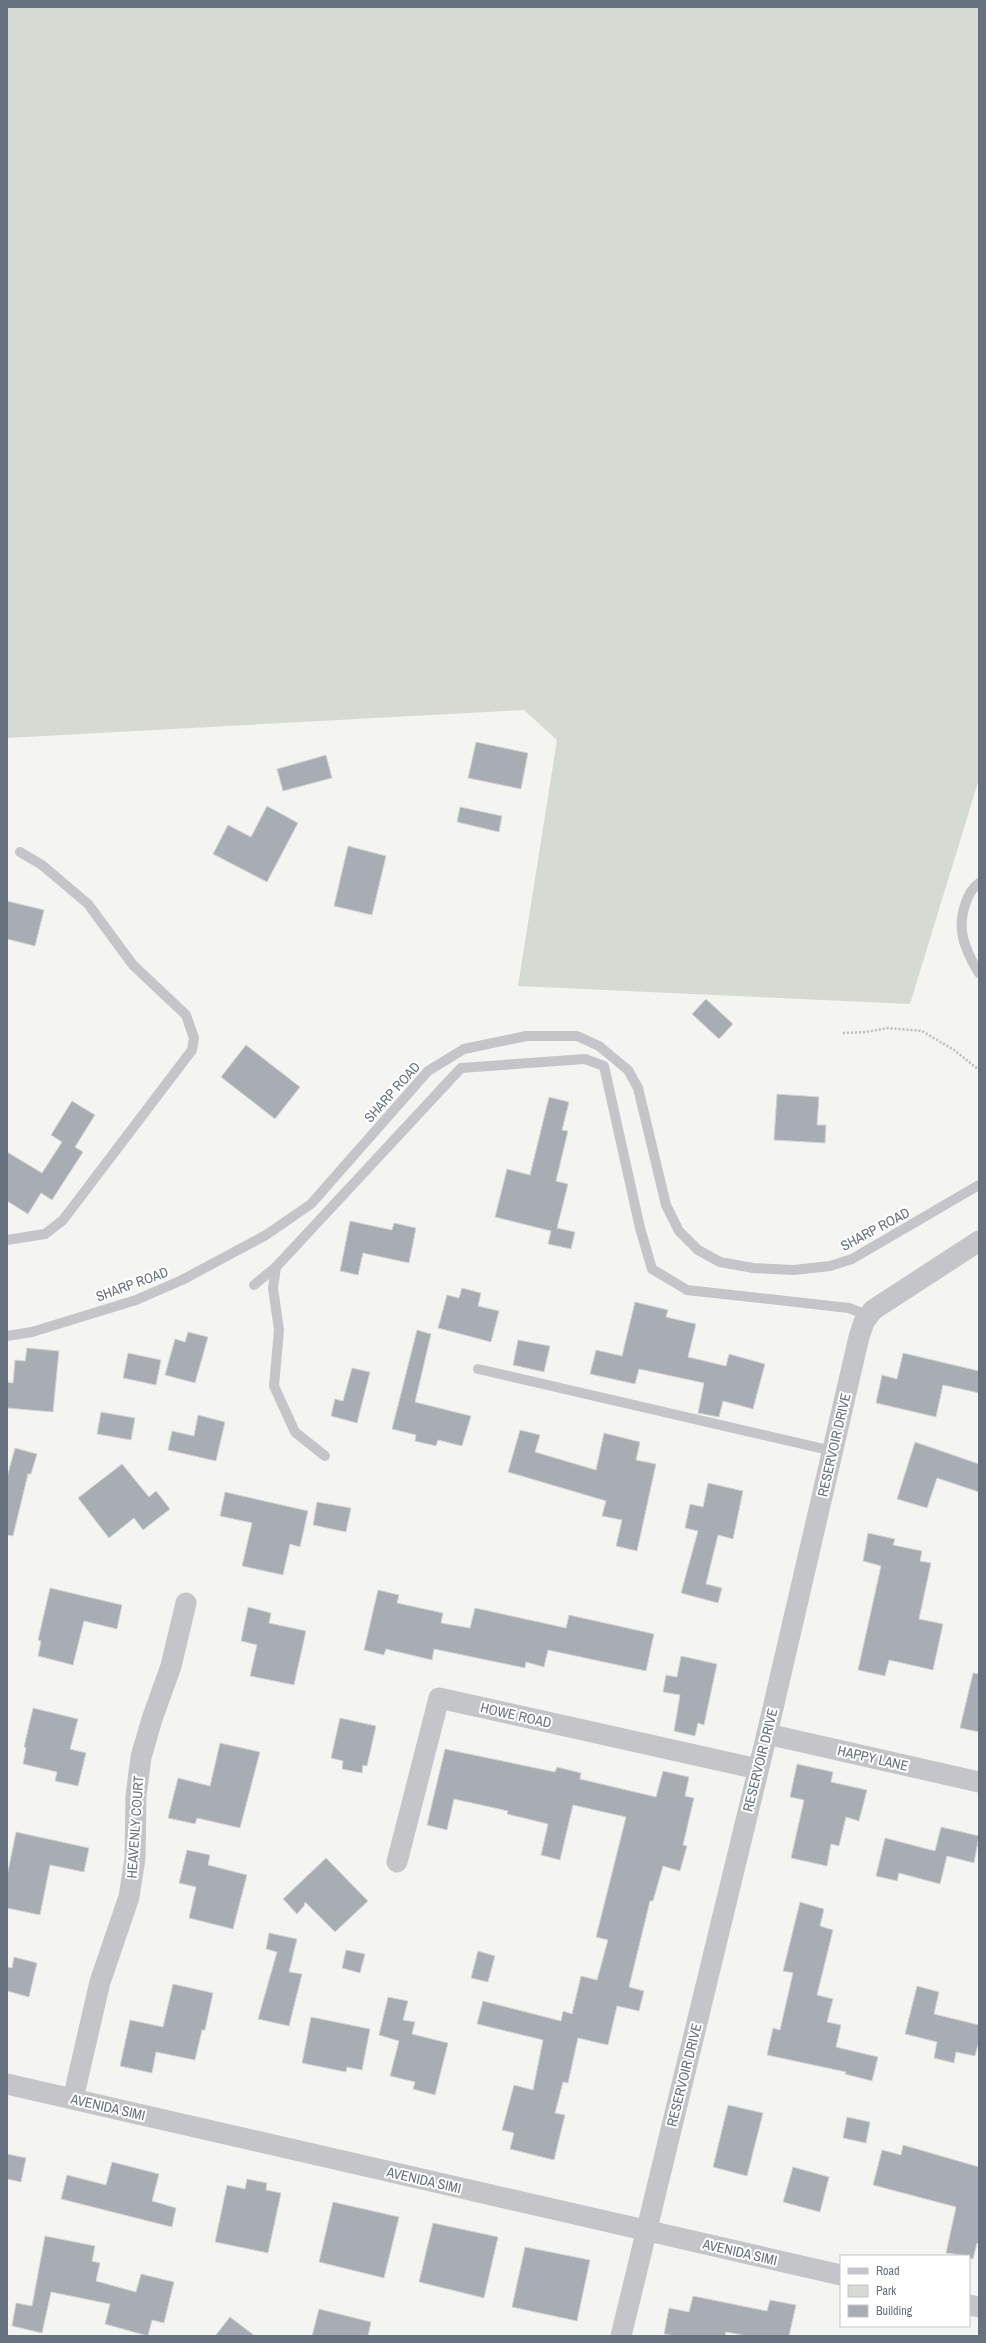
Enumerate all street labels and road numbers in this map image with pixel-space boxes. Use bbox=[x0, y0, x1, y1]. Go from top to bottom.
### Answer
street label: SHARP ROAD bbox=[360, 1058, 424, 1126]
street label: SHARP ROAD bbox=[837, 1203, 913, 1255]
street label: SHARP ROAD bbox=[93, 1263, 171, 1305]
street label: RESERVOIR DRIVE bbox=[813, 1391, 855, 1499]
street label: HOWE ROAD bbox=[479, 1698, 553, 1732]
street label: RESERVOIR DRIVE bbox=[738, 1707, 782, 1813]
street label: HAPPY LANE bbox=[836, 1741, 910, 1775]
street label: HEAVENLY COURT bbox=[122, 1775, 148, 1879]
street label: RESERVOIR DRIVE bbox=[662, 2022, 706, 2128]
street label: AVENIDA SIMI bbox=[68, 2089, 147, 2124]
street label: AVENIDA SIMI bbox=[384, 2162, 463, 2197]
street label: AVENIDA SIMI bbox=[700, 2234, 779, 2269]

